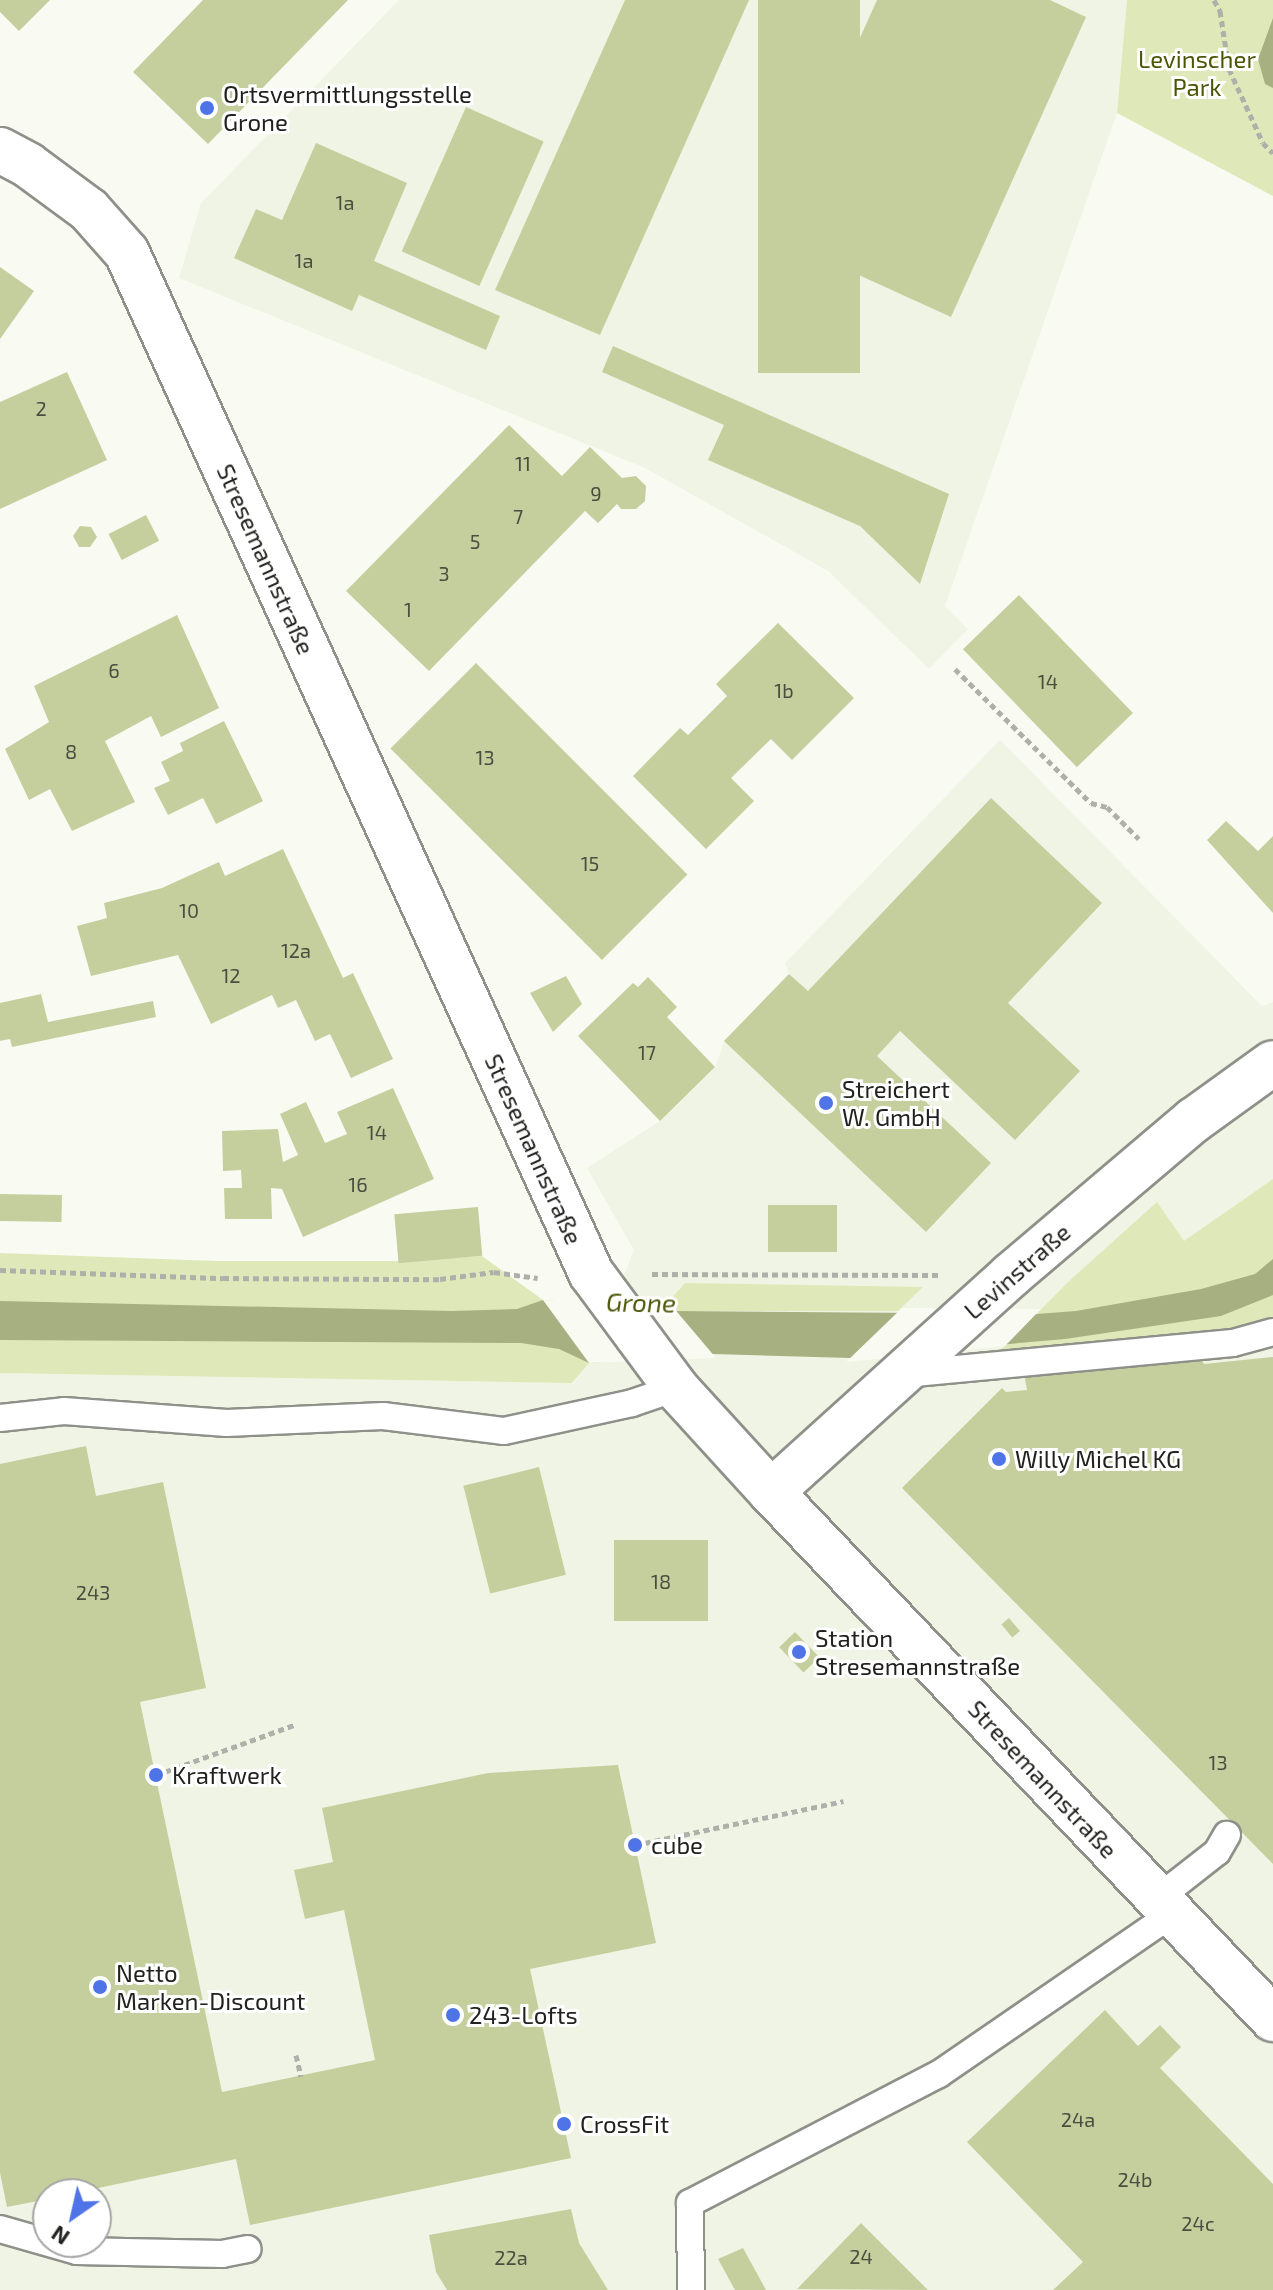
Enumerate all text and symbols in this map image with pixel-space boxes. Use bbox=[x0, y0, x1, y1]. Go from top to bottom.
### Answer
park label: Levinscher Park bbox=[1138, 45, 1256, 101]
place label: Ortsvermittlungsstelle Grone bbox=[223, 80, 472, 136]
marker: Ortsvermittlungsstelle Grone bbox=[198, 99, 216, 117]
house number: 1a bbox=[336, 190, 354, 214]
house number: 1a bbox=[295, 248, 313, 272]
house number: 2 bbox=[35, 396, 47, 420]
house number: 11 bbox=[515, 451, 531, 475]
street label: Stresemannstraße bbox=[211, 459, 321, 659]
house number: 9 bbox=[590, 481, 602, 505]
house number: 7 bbox=[513, 504, 523, 528]
house number: 5 bbox=[470, 529, 480, 553]
house number: 3 bbox=[438, 561, 450, 585]
house number: 1 bbox=[404, 597, 412, 621]
house number: 6 bbox=[108, 658, 120, 682]
house number: 14 bbox=[1038, 669, 1058, 693]
house number: 1b bbox=[774, 678, 794, 702]
house number: 8 bbox=[65, 739, 77, 763]
house number: 13 bbox=[475, 745, 495, 769]
house number: 15 bbox=[581, 851, 599, 875]
house number: 10 bbox=[179, 898, 199, 922]
house number: 12a bbox=[281, 938, 311, 962]
house number: 12 bbox=[221, 963, 241, 987]
house number: 17 bbox=[638, 1040, 656, 1064]
street label: Stresemannstraße bbox=[479, 1049, 589, 1249]
place label: Streichert W. GmbH bbox=[842, 1075, 950, 1131]
marker: Streichert W. GmbH bbox=[817, 1094, 835, 1112]
house number: 14 bbox=[367, 1120, 387, 1144]
house number: 16 bbox=[348, 1172, 368, 1196]
street label: Levinstraße bbox=[958, 1217, 1076, 1325]
water label: Grone bbox=[606, 1286, 676, 1318]
place label: Willy Michel KG bbox=[1015, 1445, 1182, 1473]
marker: Willy Michel KG bbox=[990, 1450, 1008, 1468]
house number: 18 bbox=[651, 1569, 671, 1593]
house number: 243 bbox=[76, 1580, 110, 1604]
place label: Station Stresemannstraße bbox=[815, 1624, 1020, 1680]
marker: Station Stresemannstraße bbox=[790, 1643, 808, 1661]
street label: Stresemannstraße bbox=[963, 1694, 1123, 1864]
house number: 13 bbox=[1208, 1750, 1228, 1774]
place label: Kraftwerk bbox=[172, 1761, 282, 1789]
marker: Kraftwerk bbox=[147, 1766, 165, 1784]
place label: cube bbox=[651, 1831, 703, 1859]
marker: cube bbox=[626, 1836, 644, 1854]
place label: Netto Marken-Discount bbox=[116, 1959, 305, 2015]
marker: Netto Marken-Discount bbox=[91, 1978, 109, 1996]
place label: 243-Lofts bbox=[469, 2001, 578, 2029]
marker: 243-Lofts bbox=[444, 2006, 462, 2024]
house number: 24a bbox=[1061, 2107, 1095, 2131]
place label: CrossFit bbox=[580, 2110, 669, 2138]
marker: CrossFit bbox=[555, 2115, 573, 2133]
house number: 24b bbox=[1118, 2167, 1152, 2191]
north arrow bbox=[32, 2178, 112, 2258]
house number: 24c bbox=[1181, 2211, 1215, 2235]
text: N bbox=[46, 2221, 74, 2251]
house number: 24 bbox=[849, 2244, 873, 2268]
house number: 22a bbox=[494, 2245, 528, 2269]

